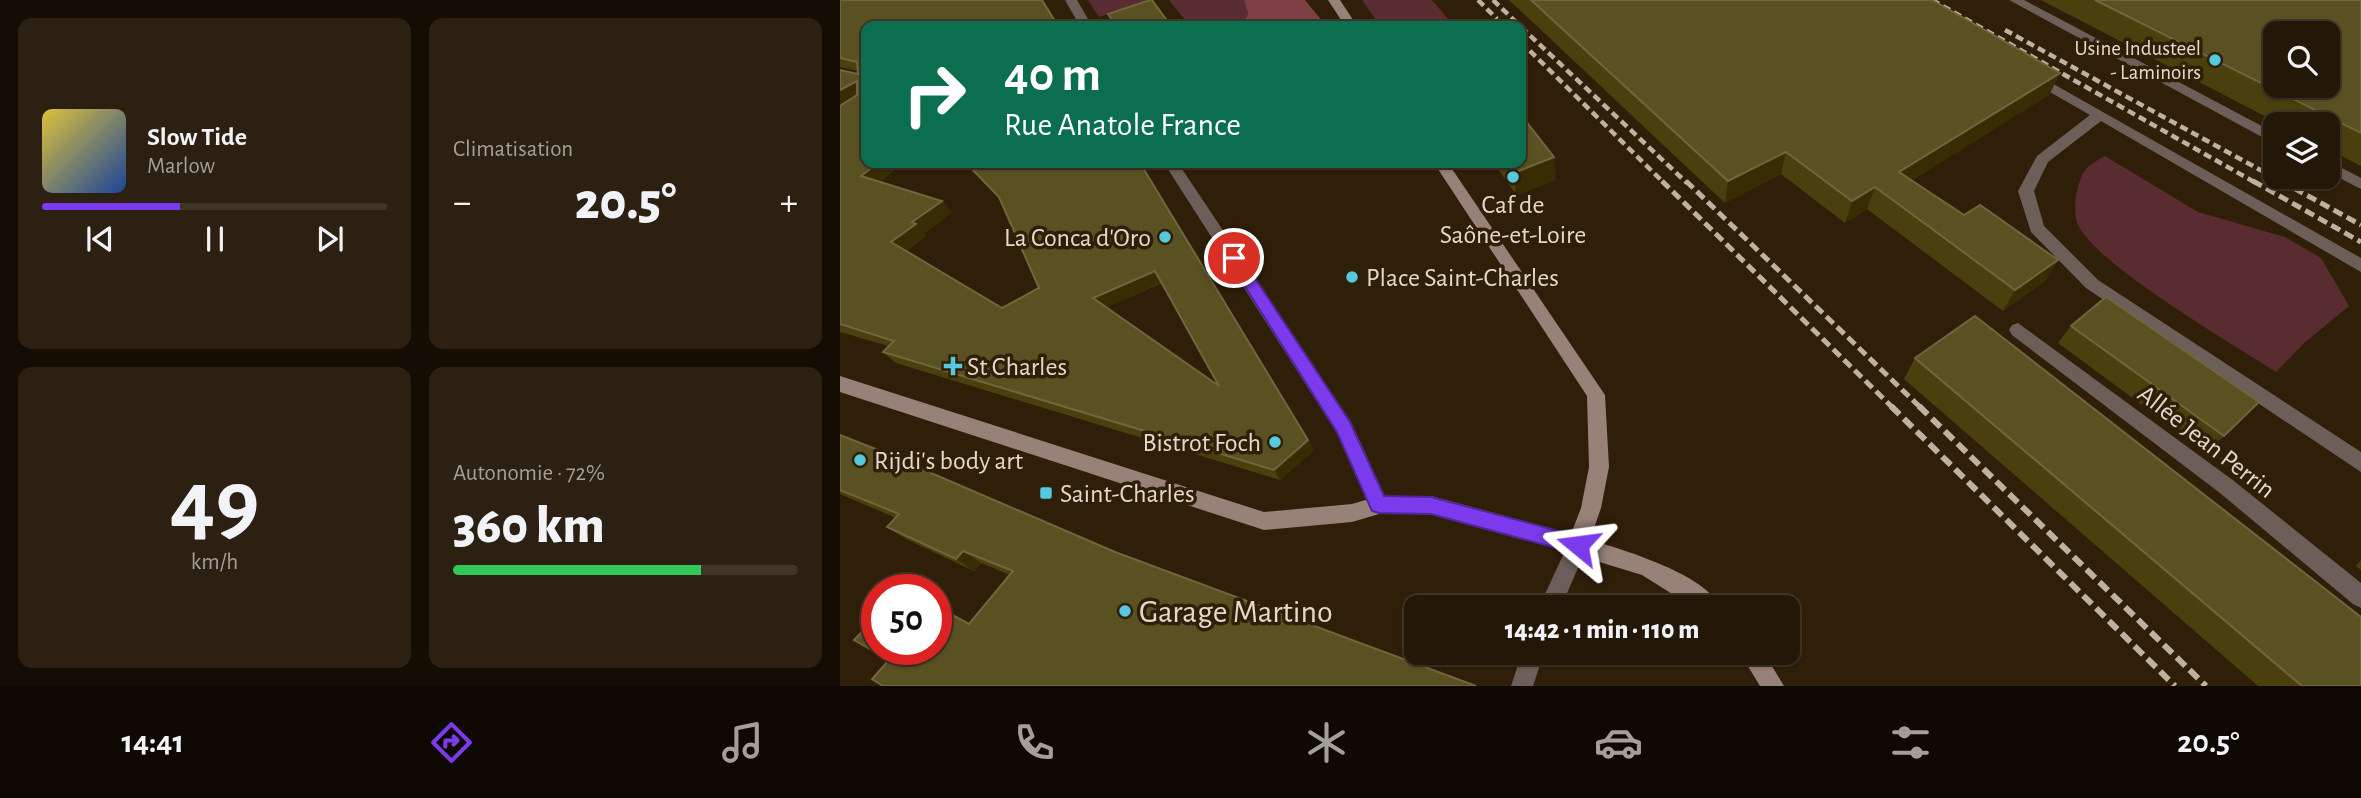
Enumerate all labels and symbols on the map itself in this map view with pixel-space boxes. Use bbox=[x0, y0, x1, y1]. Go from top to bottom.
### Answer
place label: Usine Industeel - Laminoirs bbox=[2074, 38, 2201, 83]
marker: Usine Industeel - Laminoirs bbox=[2207, 52, 2223, 68]
marker: Caf de Saône-et-Loire bbox=[1505, 169, 1521, 185]
place label: Caf de Saône-et-Loire bbox=[1440, 192, 1586, 248]
place label: La Conca d'Oro bbox=[1004, 225, 1151, 251]
pin bbox=[1204, 228, 1264, 288]
marker: La Conca d'Oro bbox=[1157, 229, 1173, 245]
place label: Place Saint-Charles bbox=[1366, 265, 1559, 291]
marker: Place Saint-Charles bbox=[1344, 269, 1360, 285]
place label: St Charles bbox=[967, 354, 1067, 380]
marker: St Charles bbox=[945, 358, 961, 374]
street label: Allée Jean Perrin bbox=[2133, 380, 2280, 503]
place label: Bistrot Foch bbox=[1142, 430, 1261, 456]
marker: Bistrot Foch bbox=[1267, 434, 1283, 450]
place label: Rijdi's body art bbox=[874, 448, 1023, 474]
marker: Rijdi's body art bbox=[852, 452, 868, 468]
place label: Saint-Charles bbox=[1060, 481, 1195, 507]
marker: Saint-Charles bbox=[1038, 485, 1054, 501]
position arrow bbox=[1541, 508, 1615, 582]
speed limit sign: 50 bbox=[861, 574, 952, 665]
place label: Garage Martino bbox=[1139, 596, 1333, 628]
marker: Garage Martino bbox=[1117, 603, 1133, 619]

